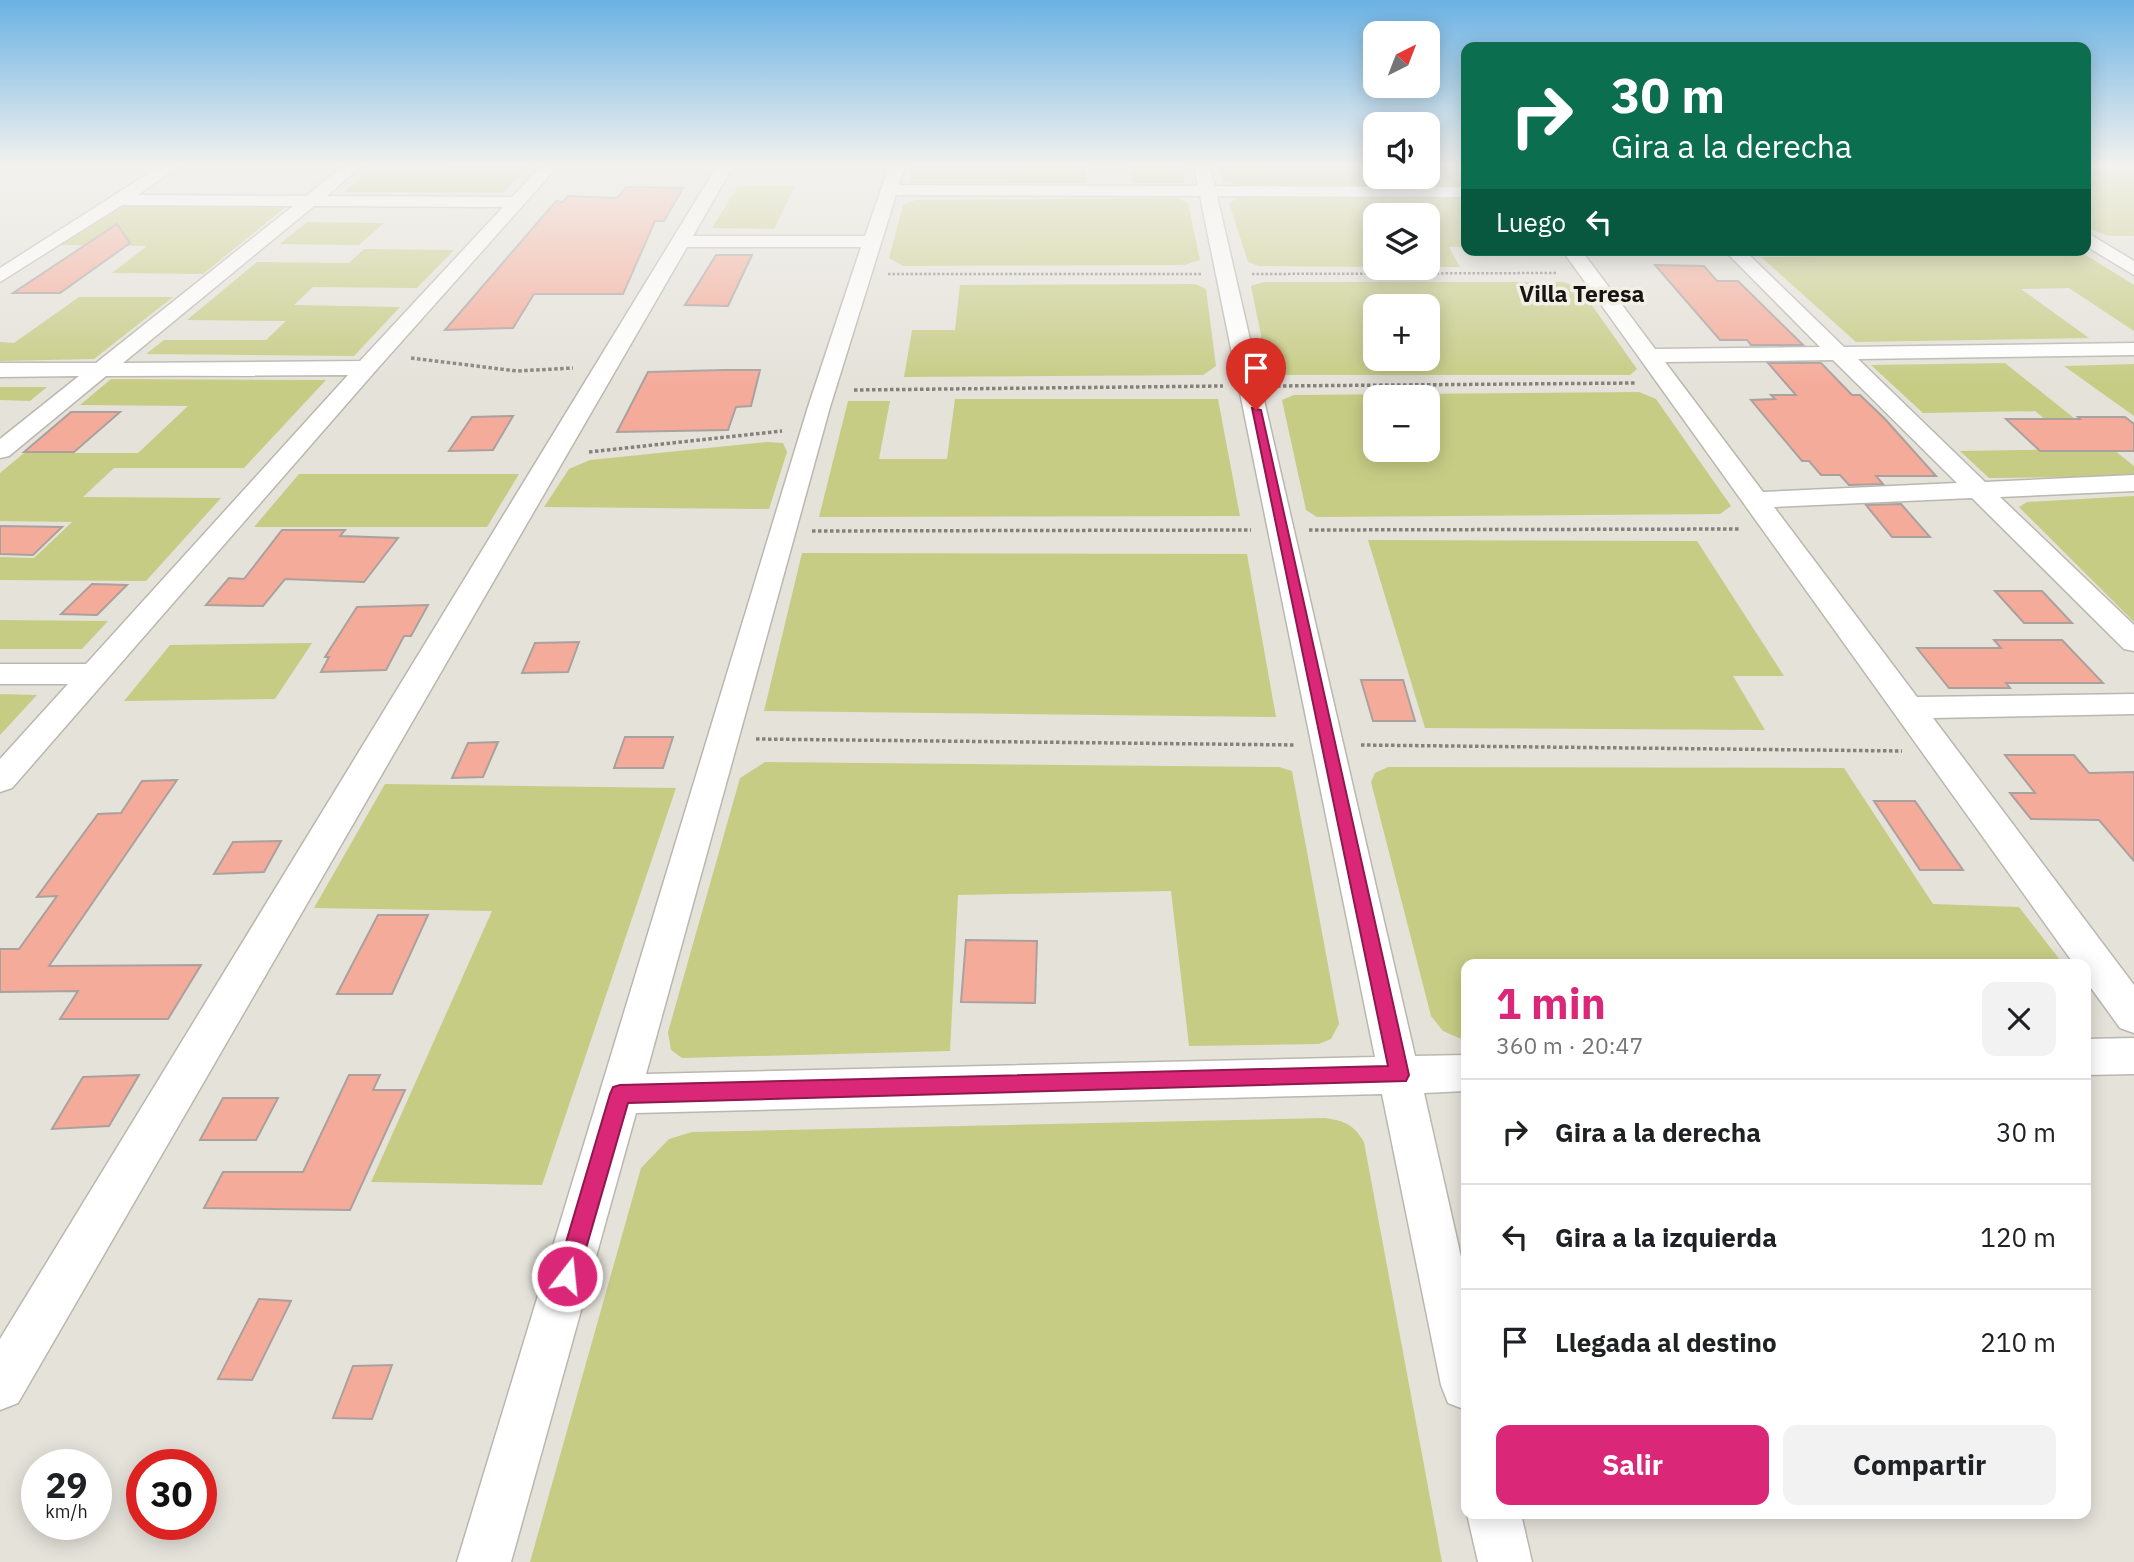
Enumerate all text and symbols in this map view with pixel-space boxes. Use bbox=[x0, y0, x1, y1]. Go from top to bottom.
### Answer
north arrow bbox=[1363, 21, 1440, 98]
map controls bbox=[1363, 21, 1440, 462]
text: 30 m bbox=[1611, 63, 1725, 126]
icon: right bbox=[1496, 70, 1587, 161]
button: sound bbox=[1363, 112, 1440, 189]
text: Gira a la derecha bbox=[1611, 125, 1852, 167]
button: layers bbox=[1363, 203, 1440, 280]
icon: left bbox=[1580, 203, 1618, 241]
text: Luego bbox=[1496, 205, 1566, 239]
district label: Villa Teresa bbox=[1519, 278, 1645, 308]
button: + bbox=[1363, 294, 1440, 371]
pin bbox=[1226, 338, 1286, 410]
icon: arrive bbox=[1237, 349, 1275, 387]
button: − bbox=[1363, 385, 1440, 462]
text: 1 min bbox=[1496, 976, 1606, 1031]
button: close bbox=[1982, 982, 2056, 1056]
text: 360 m · 20:47 bbox=[1496, 1030, 1643, 1060]
icon: right bbox=[1496, 1113, 1534, 1151]
text: Gira a la derecha bbox=[1555, 1115, 1761, 1149]
text: 30 m bbox=[1996, 1115, 2056, 1149]
icon: left bbox=[1496, 1218, 1534, 1256]
text: Gira a la izquierda bbox=[1555, 1220, 1777, 1254]
text: 120 m bbox=[1980, 1220, 2056, 1254]
position arrow bbox=[530, 1239, 604, 1313]
icon: arrive bbox=[1496, 1323, 1534, 1361]
text: Llegada al destino bbox=[1555, 1325, 1777, 1359]
text: 210 m bbox=[1980, 1325, 2056, 1359]
button: Salir bbox=[1496, 1425, 1769, 1505]
button: Compartir bbox=[1783, 1425, 2056, 1505]
speed limit sign: 30 bbox=[126, 1449, 217, 1540]
text: 29 bbox=[45, 1462, 88, 1508]
text: km/h bbox=[45, 1500, 88, 1523]

